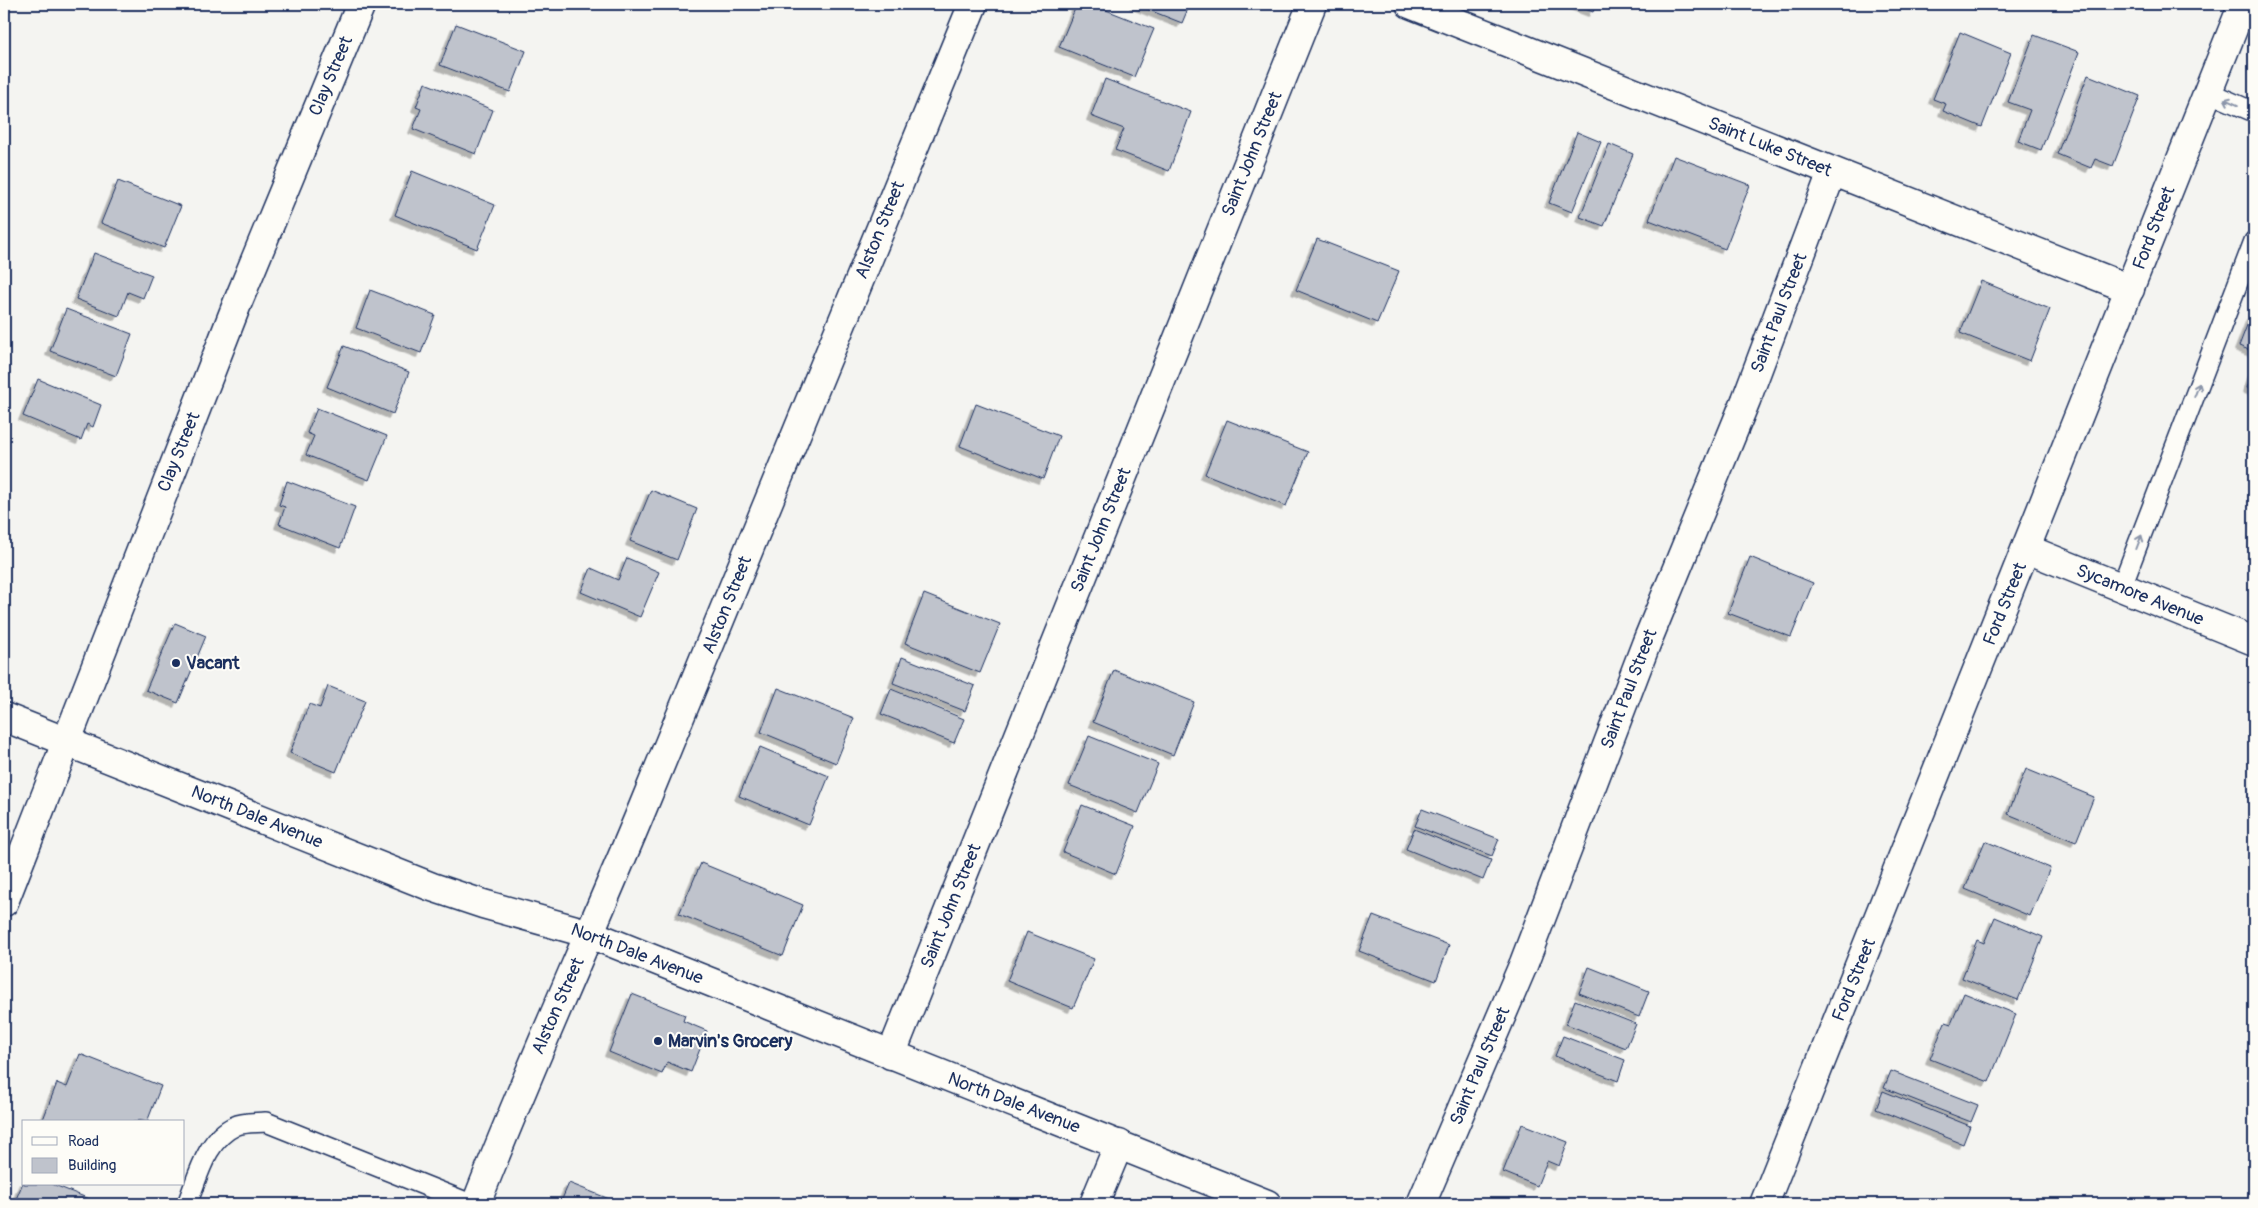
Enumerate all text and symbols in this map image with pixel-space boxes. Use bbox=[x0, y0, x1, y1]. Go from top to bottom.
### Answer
street label: Clay Street bbox=[304, 32, 358, 119]
street label: Saint John Street bbox=[1216, 87, 1288, 220]
one-way arrow bbox=[2224, 97, 2239, 107]
street label: Saint Luke Street bbox=[1705, 112, 1836, 183]
street label: Alston Street bbox=[850, 177, 910, 282]
street label: Ford Street bbox=[2128, 182, 2181, 273]
street label: Saint Paul Street bbox=[1746, 249, 1813, 376]
one-way arrow bbox=[2193, 383, 2202, 399]
street label: Clay Street bbox=[153, 408, 206, 495]
street label: Saint John Street bbox=[1065, 463, 1137, 596]
one-way arrow bbox=[2135, 535, 2144, 550]
street label: Alston Street bbox=[697, 552, 757, 657]
street label: Ford Street bbox=[1978, 559, 2032, 649]
street label: Sycamore Avenue bbox=[2073, 559, 2207, 631]
street label: Saint Paul Street bbox=[1596, 625, 1663, 752]
place label: Vacant bbox=[186, 652, 240, 675]
marker: Vacant bbox=[170, 657, 182, 669]
street label: North Dale Avenue bbox=[188, 780, 326, 854]
street label: Saint John Street bbox=[915, 839, 987, 972]
street label: North Dale Avenue bbox=[568, 918, 707, 990]
street label: Ford Street bbox=[1827, 935, 1881, 1025]
street label: Alston Street bbox=[526, 953, 590, 1058]
street label: Saint Paul Street bbox=[1445, 1003, 1516, 1129]
place label: Marvin's Grocery bbox=[668, 1030, 793, 1053]
marker: Marvin's Grocery bbox=[652, 1035, 664, 1047]
street label: North Dale Avenue bbox=[945, 1067, 1084, 1139]
legend bbox=[22, 1120, 185, 1186]
text: Road bbox=[68, 1132, 99, 1151]
text: Building bbox=[68, 1156, 116, 1175]

